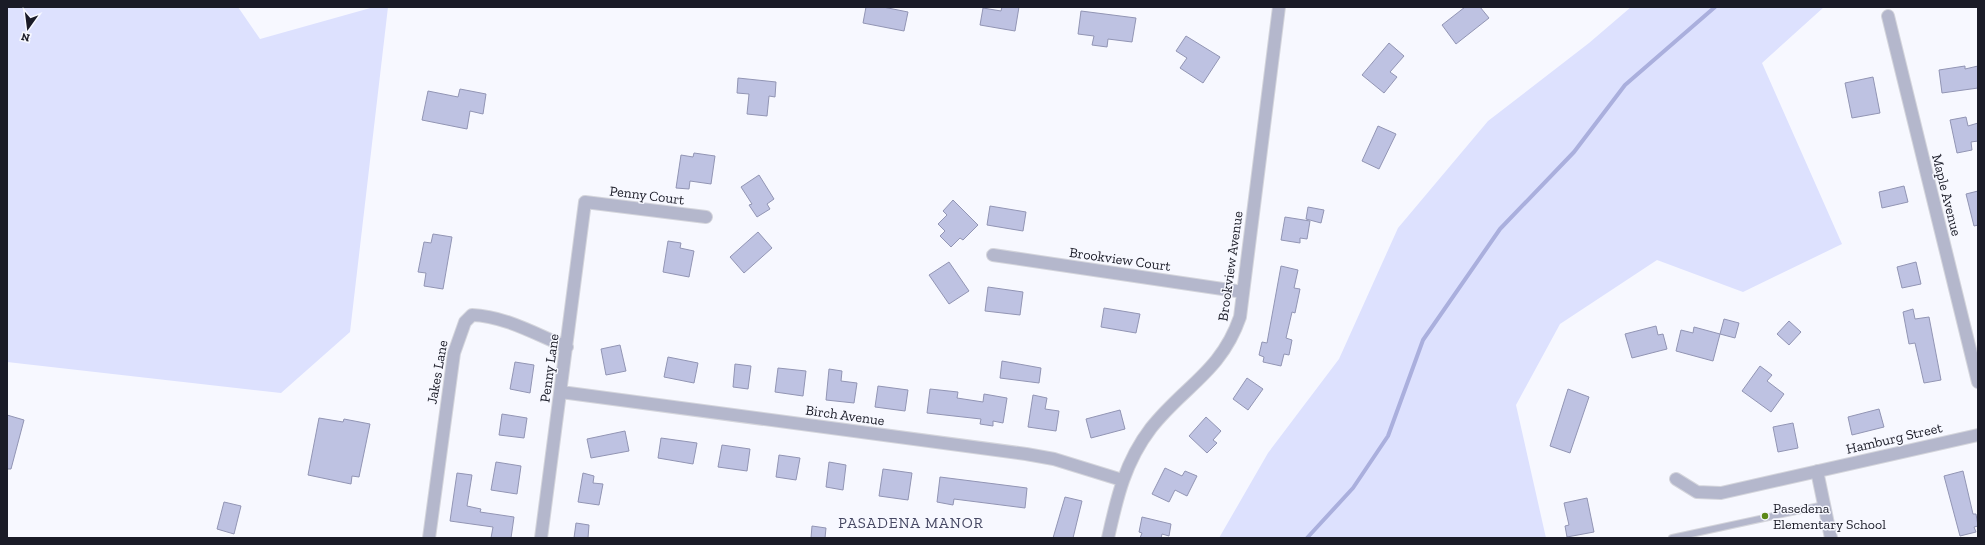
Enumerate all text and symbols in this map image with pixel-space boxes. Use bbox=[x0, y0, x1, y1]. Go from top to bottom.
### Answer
north arrow bbox=[8, 8, 48, 48]
text: N bbox=[19, 30, 31, 45]
street label: Maple Avenue bbox=[1928, 152, 1965, 238]
street label: Penny Court bbox=[609, 182, 686, 209]
street label: Brookview Avenue bbox=[1214, 210, 1247, 322]
street label: Brookview Court bbox=[1068, 244, 1173, 275]
street label: Penny Lane bbox=[536, 332, 563, 403]
street label: Jakes Lane bbox=[424, 338, 452, 405]
street label: Birch Avenue bbox=[804, 402, 886, 430]
street label: Hamburg Street bbox=[1844, 419, 1945, 458]
place label: Pasedena Elementary School bbox=[1773, 500, 1886, 533]
marker: Pasedena Elementary School bbox=[1760, 511, 1770, 521]
district label: PASADENA MANOR bbox=[838, 514, 984, 532]

